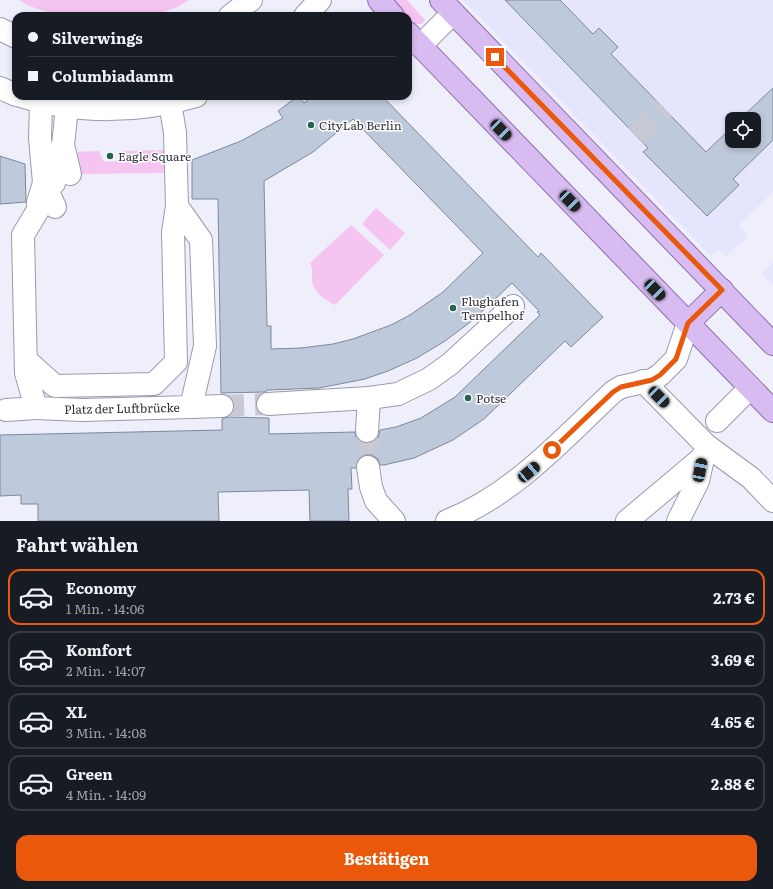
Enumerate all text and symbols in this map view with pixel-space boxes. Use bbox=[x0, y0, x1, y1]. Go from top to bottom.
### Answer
text: Silverwings bbox=[52, 26, 143, 49]
route end bbox=[486, 48, 504, 66]
text: Columbiadamm bbox=[52, 64, 174, 87]
map controls bbox=[725, 112, 761, 148]
button: locate bbox=[725, 112, 761, 148]
place label: CityLab Berlin bbox=[319, 116, 402, 134]
car bbox=[488, 117, 514, 143]
marker: CityLab Berlin bbox=[306, 120, 316, 130]
place label: Eagle Square bbox=[118, 147, 191, 165]
marker: Eagle Square bbox=[105, 151, 115, 161]
car bbox=[557, 188, 583, 214]
car bbox=[642, 277, 668, 303]
place label: Flughafen Tempelhof bbox=[461, 292, 525, 324]
marker: Flughafen Tempelhof bbox=[448, 303, 458, 313]
car bbox=[646, 384, 672, 410]
place label: Potse bbox=[476, 389, 506, 407]
marker: Potse bbox=[463, 393, 473, 403]
street label: Platz der Luftbrücke bbox=[64, 398, 180, 418]
route start bbox=[543, 441, 561, 459]
car bbox=[692, 457, 708, 483]
car bbox=[516, 460, 542, 484]
text: Fahrt wählen bbox=[16, 531, 139, 558]
text: Economy bbox=[66, 576, 136, 599]
icon: car bbox=[18, 579, 54, 615]
text: 2.73 € bbox=[713, 586, 755, 609]
text: 1 Min. · 14:06 bbox=[66, 599, 144, 618]
text: Komfort bbox=[66, 638, 132, 661]
icon: car bbox=[18, 641, 54, 677]
text: 3.69 € bbox=[711, 648, 755, 671]
text: 2 Min. · 14:07 bbox=[66, 661, 145, 680]
text: XL bbox=[66, 700, 87, 723]
icon: car bbox=[18, 703, 54, 739]
text: 4.65 € bbox=[711, 710, 755, 733]
text: 3 Min. · 14:08 bbox=[66, 723, 146, 742]
text: Green bbox=[66, 762, 113, 785]
icon: car bbox=[18, 765, 54, 801]
text: 2.88 € bbox=[711, 772, 755, 795]
text: 4 Min. · 14:09 bbox=[66, 785, 146, 804]
button: Bestätigen bbox=[16, 835, 757, 881]

